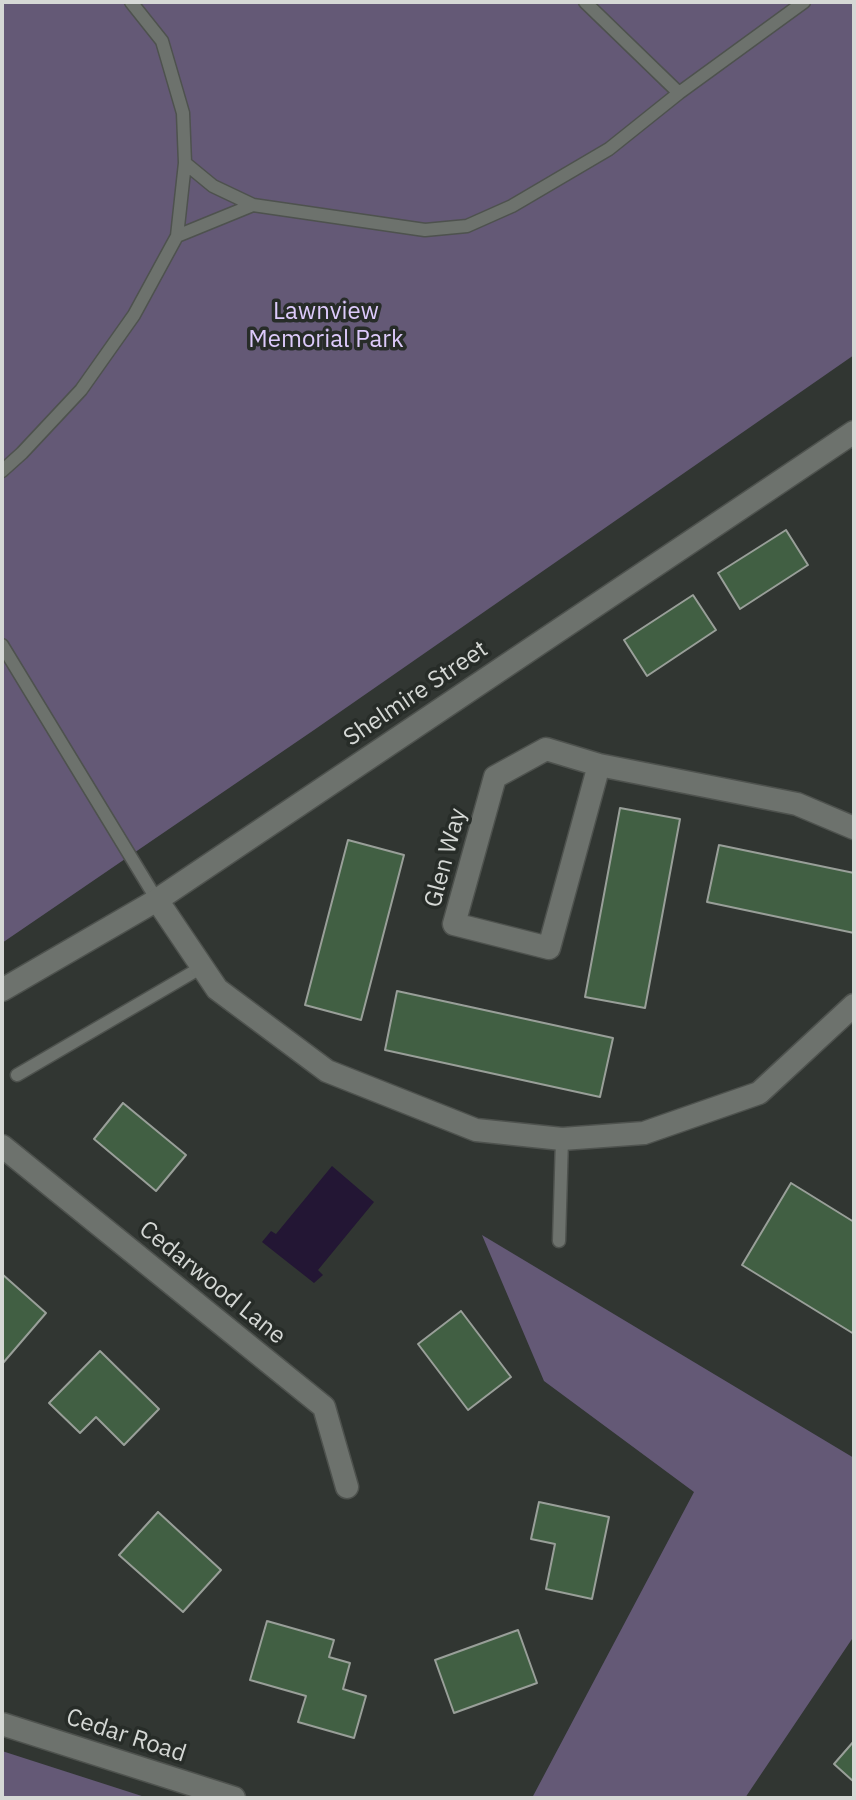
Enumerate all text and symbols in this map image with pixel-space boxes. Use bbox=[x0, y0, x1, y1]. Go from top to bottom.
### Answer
park label: Lawnview Memorial Park bbox=[248, 298, 404, 354]
street label: Shelmire Street bbox=[338, 635, 494, 753]
street label: Glen Way bbox=[419, 805, 473, 911]
street label: Cedarwood Lane bbox=[133, 1215, 291, 1351]
street label: Cedar Road bbox=[62, 1703, 190, 1769]

